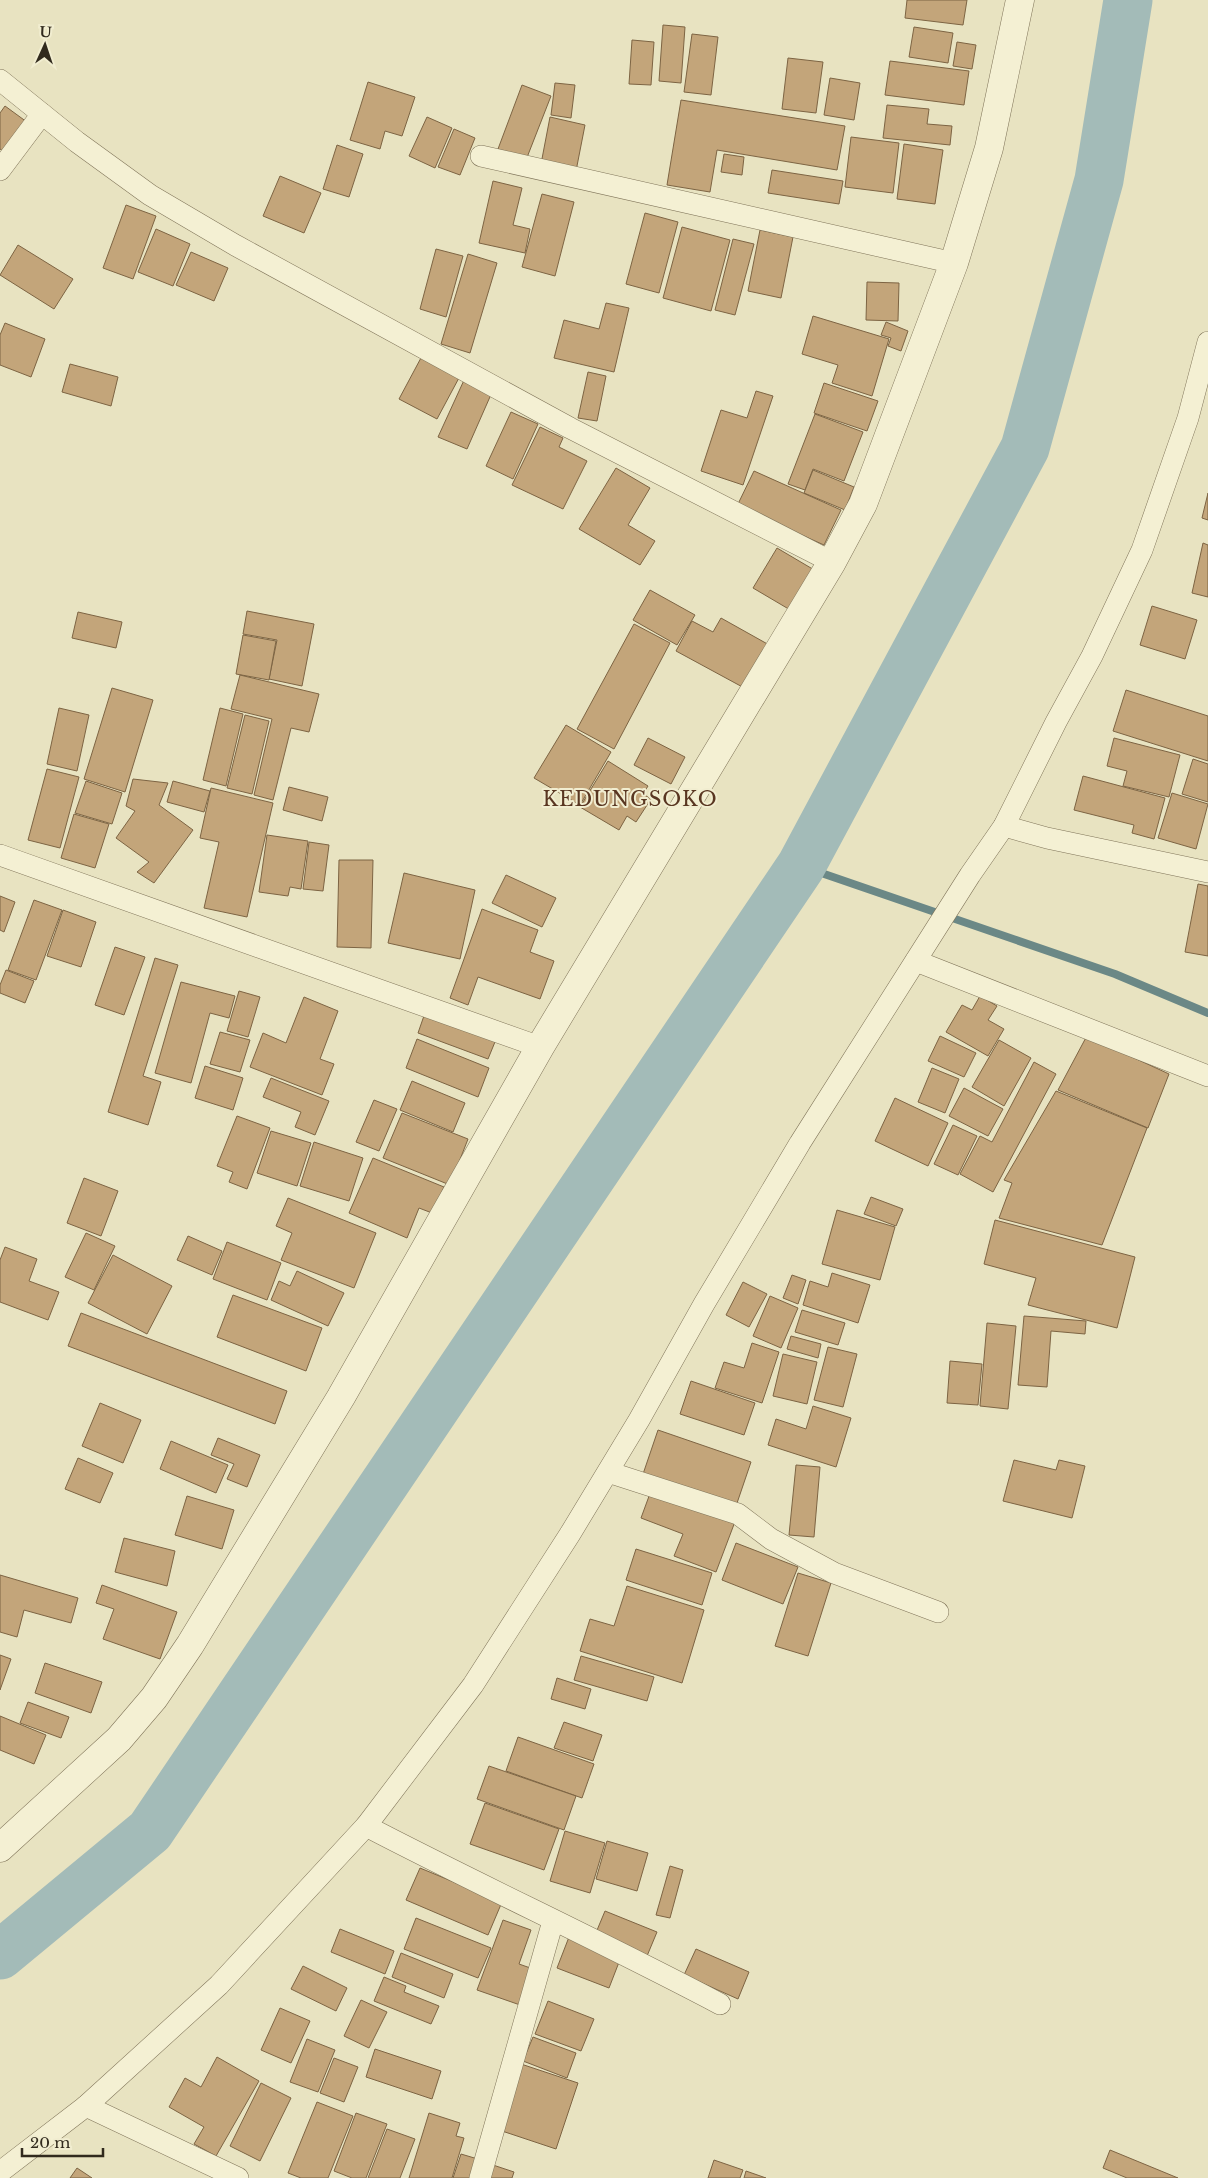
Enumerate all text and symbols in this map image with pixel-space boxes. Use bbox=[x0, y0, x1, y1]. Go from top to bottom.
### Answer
north arrow bbox=[20, 20, 70, 70]
text: U bbox=[39, 23, 53, 41]
district label: KEDUNGSOKO bbox=[542, 787, 718, 811]
scale bar bbox=[22, 2126, 104, 2158]
text: 20 m bbox=[30, 2133, 70, 2152]

